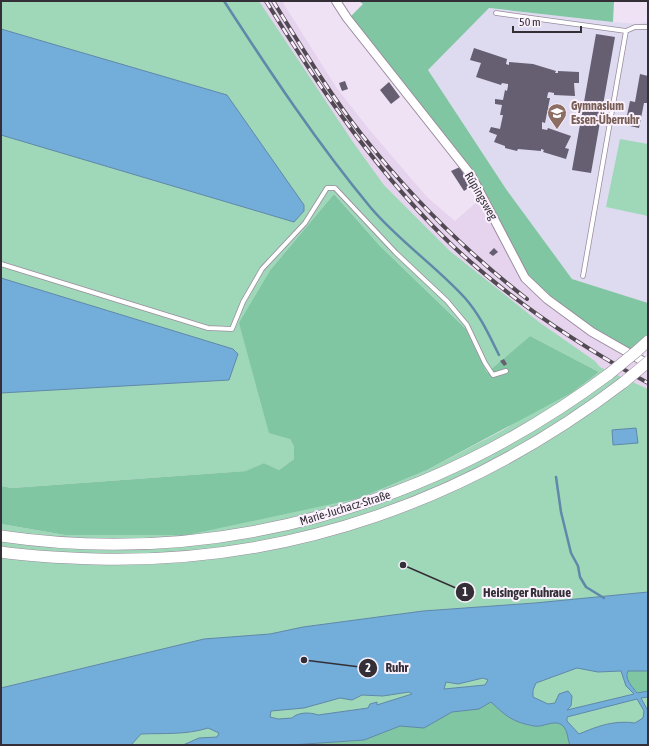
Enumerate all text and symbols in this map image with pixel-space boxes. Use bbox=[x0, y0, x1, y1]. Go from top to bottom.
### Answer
scale bar bbox=[513, 8, 581, 34]
text: 50 m bbox=[519, 15, 541, 29]
place label: Gymnasium Essen-Überruhr bbox=[571, 99, 640, 127]
school or university icon: Gymnasium Essen-Überruhr bbox=[546, 102, 568, 130]
street label: Rüpingsweg bbox=[462, 169, 501, 223]
street label: Marie-Juchacz-Straße bbox=[298, 488, 392, 528]
callout: Heisinger Ruhraue bbox=[455, 580, 579, 605]
text: 1 bbox=[462, 585, 468, 599]
text: Heisinger Ruhraue bbox=[483, 585, 571, 600]
callout: Ruhr bbox=[358, 655, 417, 680]
text: Ruhr bbox=[386, 660, 410, 675]
text: 2 bbox=[365, 661, 371, 675]

